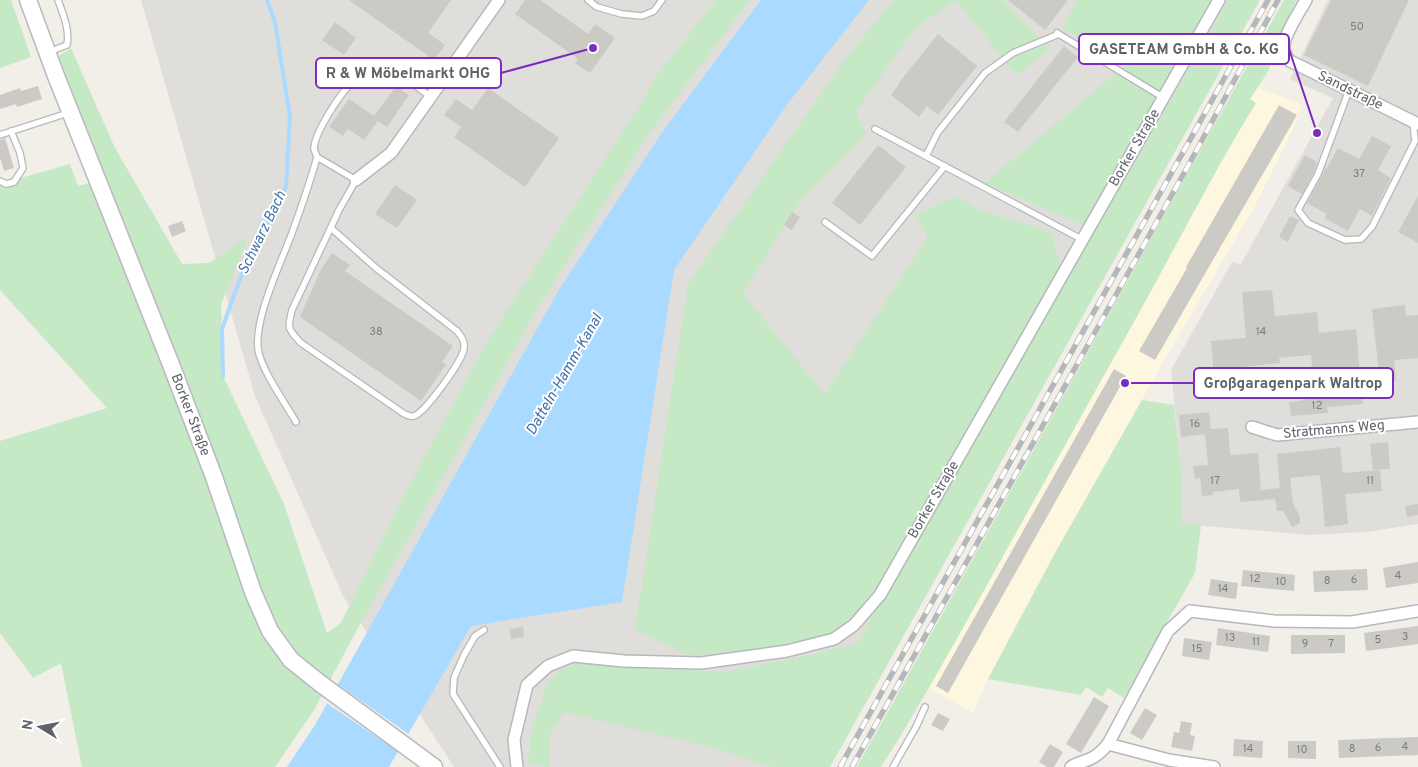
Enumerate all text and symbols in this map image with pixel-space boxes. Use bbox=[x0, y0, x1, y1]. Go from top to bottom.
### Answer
house number: 50 bbox=[1350, 20, 1364, 34]
callout: GASETEAM GmbH & Co. KG bbox=[1079, 34, 1289, 64]
text: GASETEAM GmbH & Co. KG bbox=[1089, 41, 1279, 60]
callout: R & W Möbelmarkt OHG bbox=[316, 58, 501, 88]
text: R & W Möbelmarkt OHG bbox=[326, 65, 490, 84]
street label: Sandstraße bbox=[1314, 68, 1386, 114]
street label: Borker Straße bbox=[1106, 106, 1164, 190]
house number: 37 bbox=[1353, 167, 1365, 181]
water label: Schwarz Bach bbox=[235, 188, 291, 278]
water label: Datteln-Hamm-Kanal bbox=[523, 310, 608, 439]
house number: 38 bbox=[369, 325, 383, 339]
house number: 14 bbox=[1256, 325, 1267, 339]
callout: Großgaragenpark Waltrop bbox=[1194, 368, 1393, 398]
street label: Borker Straße bbox=[167, 372, 213, 458]
text: Großgaragenpark Waltrop bbox=[1203, 375, 1383, 394]
house number: 12 bbox=[1312, 399, 1322, 413]
house number: 16 bbox=[1190, 417, 1200, 431]
street label: Stratmanns Weg bbox=[1282, 417, 1386, 443]
street label: Borker Straße bbox=[905, 458, 963, 542]
house number: 17 bbox=[1210, 474, 1220, 488]
house number: 11 bbox=[1366, 474, 1374, 488]
house number: 4 bbox=[1395, 569, 1402, 583]
house number: 12 bbox=[1250, 572, 1260, 586]
house number: 6 bbox=[1351, 573, 1357, 587]
house number: 8 bbox=[1324, 574, 1330, 588]
house number: 10 bbox=[1275, 575, 1287, 589]
house number: 14 bbox=[1218, 582, 1229, 596]
house number: 3 bbox=[1402, 630, 1408, 644]
house number: 13 bbox=[1225, 631, 1235, 645]
house number: 5 bbox=[1375, 633, 1382, 647]
house number: 11 bbox=[1252, 635, 1260, 649]
house number: 9 bbox=[1302, 637, 1308, 651]
house number: 7 bbox=[1328, 637, 1334, 651]
house number: 15 bbox=[1192, 642, 1203, 656]
north arrow bbox=[15, 702, 65, 752]
text: N bbox=[19, 719, 38, 731]
house number: 4 bbox=[1402, 740, 1409, 754]
house number: 6 bbox=[1375, 741, 1381, 755]
house number: 14 bbox=[1243, 742, 1254, 756]
house number: 8 bbox=[1349, 742, 1355, 756]
house number: 10 bbox=[1296, 743, 1308, 757]

